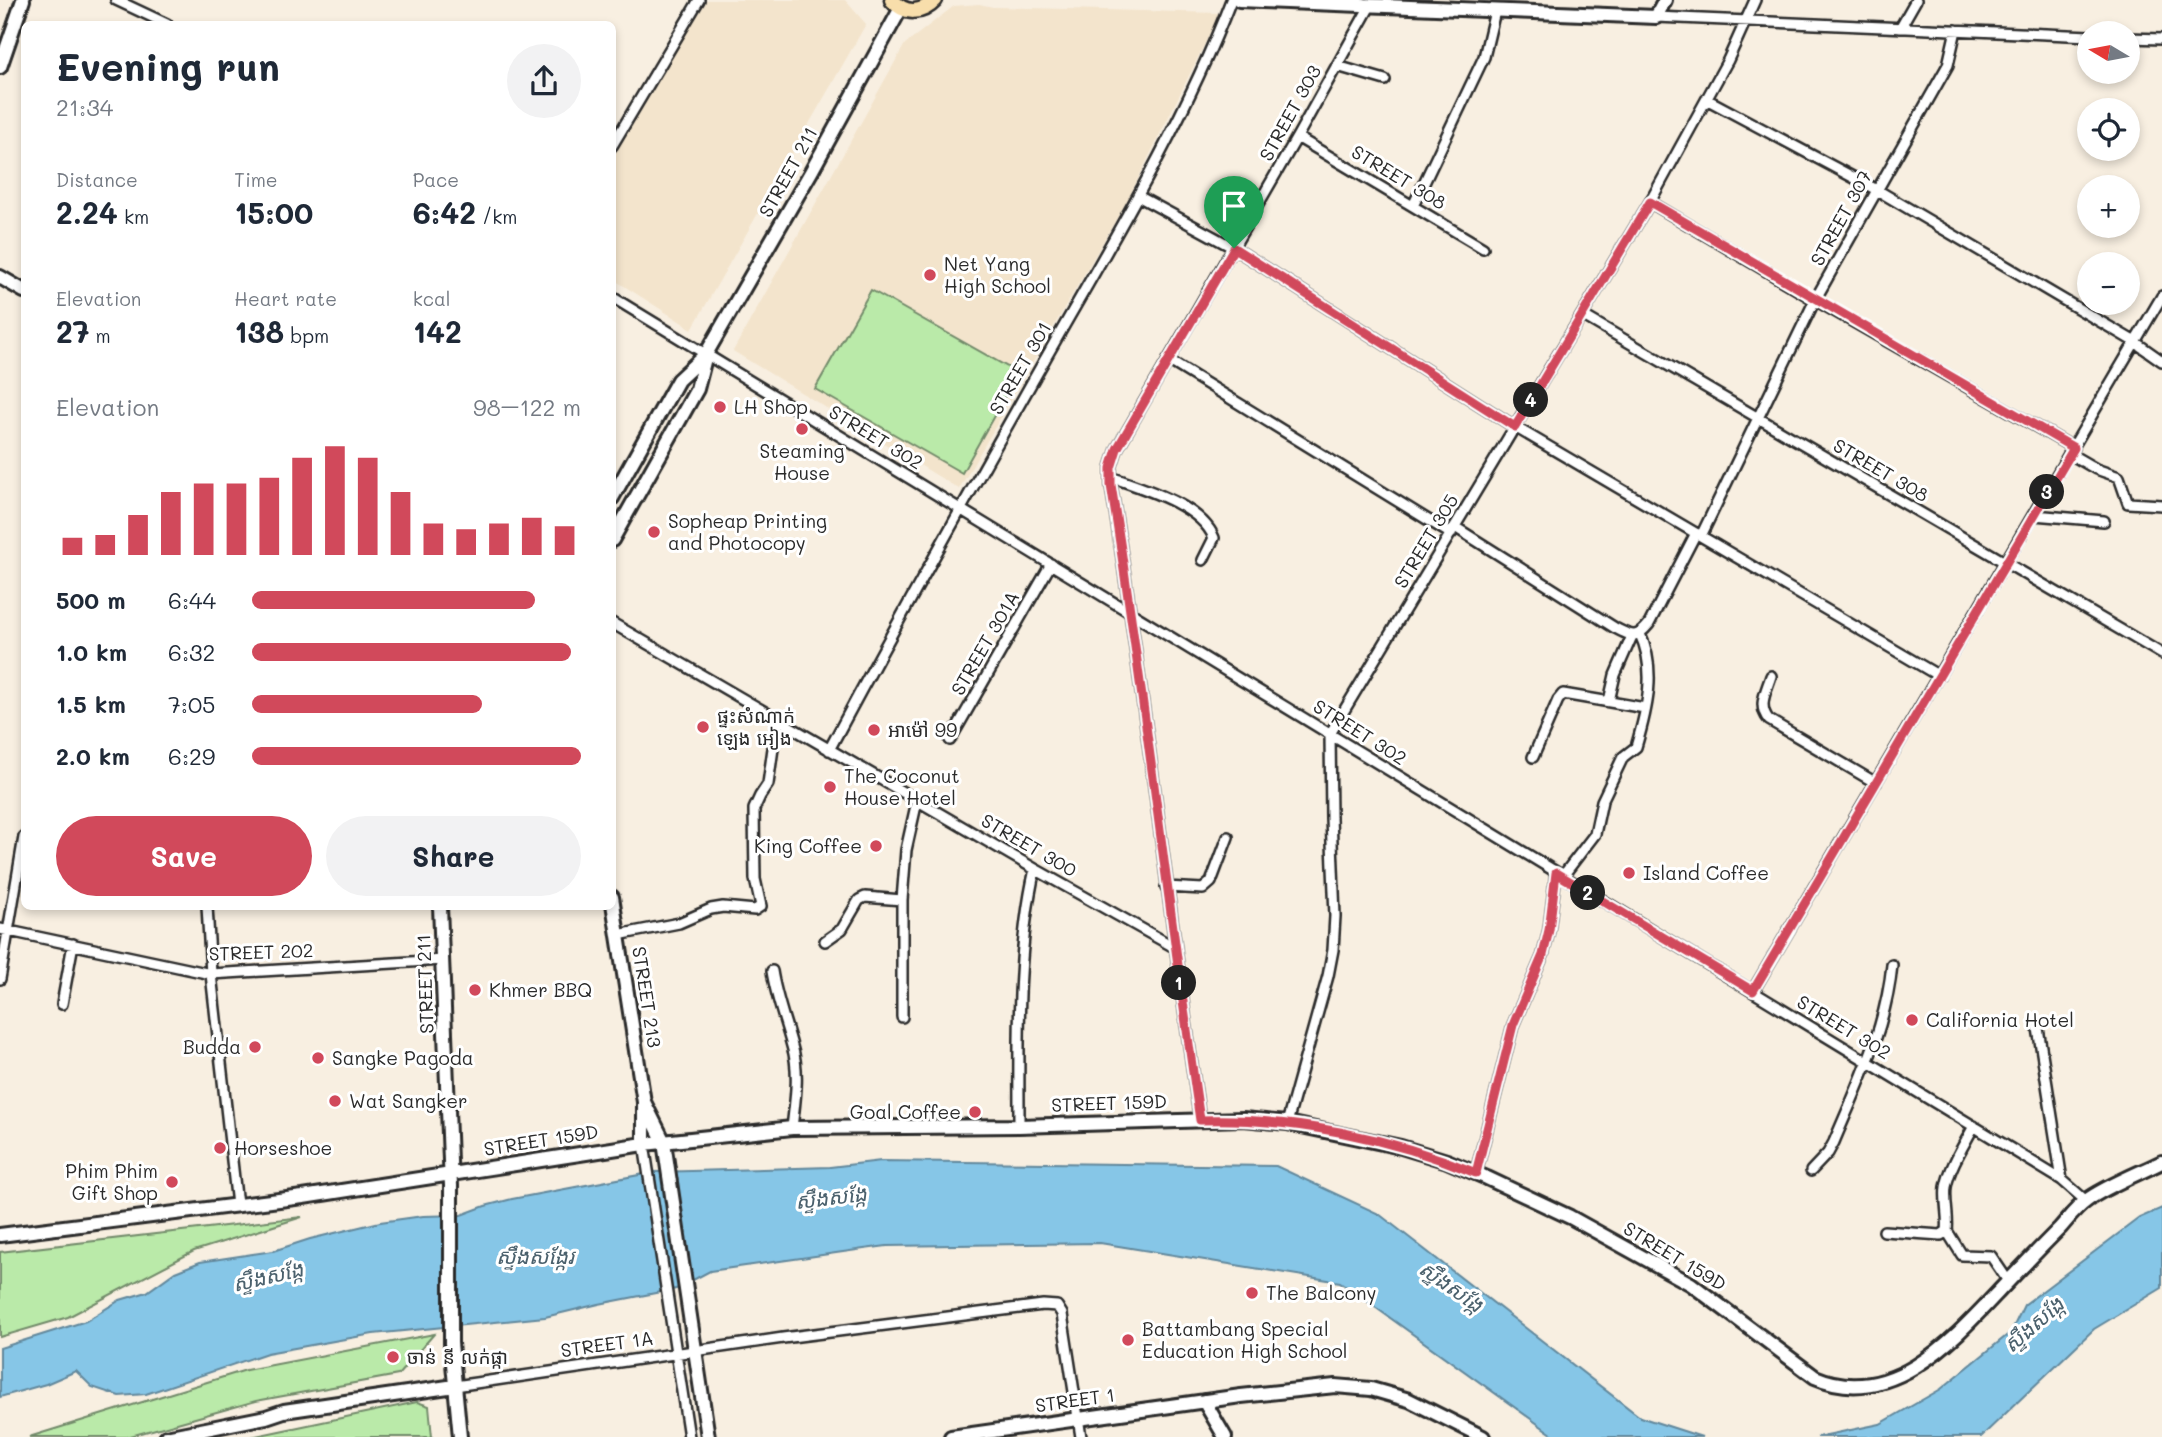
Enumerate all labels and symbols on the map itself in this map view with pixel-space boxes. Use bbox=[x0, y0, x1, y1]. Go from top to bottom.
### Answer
north arrow bbox=[2077, 21, 2140, 84]
street label: STREET 303 bbox=[1253, 60, 1326, 165]
street label: STREET 211 bbox=[753, 122, 823, 221]
street label: STREET 308 bbox=[1347, 138, 1451, 215]
street label: STREET 307 bbox=[1804, 166, 1877, 270]
pin bbox=[1204, 176, 1264, 248]
place label: Net Yang High School bbox=[944, 251, 1051, 298]
marker: Net Yang High School bbox=[922, 267, 938, 283]
street label: STREET 301 bbox=[983, 317, 1056, 419]
pin: 4 bbox=[1514, 382, 1548, 418]
place label: LH Shop bbox=[734, 394, 808, 419]
marker: LH Shop bbox=[712, 399, 728, 415]
street label: STREET 302 bbox=[825, 399, 928, 474]
marker: Steaming House bbox=[794, 421, 810, 437]
street label: STREET 308 bbox=[1829, 432, 1934, 507]
place label: Steaming House bbox=[759, 438, 845, 485]
pin: 3 bbox=[2030, 475, 2064, 510]
street label: STREET 305 bbox=[1388, 489, 1464, 593]
place label: Sopheap Printing and Photocopy bbox=[668, 508, 827, 555]
marker: Sopheap Printing and Photocopy bbox=[646, 524, 662, 540]
street label: STREET 301A bbox=[945, 586, 1024, 699]
street label: STREET 302 bbox=[1309, 693, 1412, 770]
place label: ផ្ទះសំណាក់ ឡេង អៀង bbox=[717, 703, 795, 750]
place label: អាម៉ៅ 99 bbox=[888, 717, 957, 742]
marker: ផ្ទះសំណាក់ ឡេង អៀង bbox=[695, 719, 711, 735]
marker: អាម៉ៅ 99 bbox=[866, 722, 882, 738]
place label: The Coconut House Hotel bbox=[844, 763, 960, 810]
marker: The Coconut House Hotel bbox=[822, 779, 838, 795]
street label: STREET 300 bbox=[977, 807, 1082, 882]
place label: King Coffee bbox=[754, 833, 862, 858]
marker: King Coffee bbox=[868, 838, 884, 854]
place label: Island Coffee bbox=[1643, 860, 1769, 885]
marker: Island Coffee bbox=[1621, 865, 1637, 881]
pin: 2 bbox=[1570, 876, 1606, 910]
street label: STREET 211 bbox=[410, 934, 439, 1034]
street label: STREET 202 bbox=[208, 937, 314, 966]
street label: STREET 213 bbox=[627, 945, 668, 1049]
pin: 1 bbox=[1162, 965, 1196, 1000]
place label: Khmer BBQ bbox=[489, 977, 592, 1002]
marker: Khmer BBQ bbox=[467, 982, 483, 998]
street label: STREET 302 bbox=[1793, 989, 1896, 1064]
place label: California Hotel bbox=[1926, 1007, 2074, 1032]
marker: California Hotel bbox=[1904, 1012, 1920, 1028]
place label: Budda bbox=[183, 1034, 241, 1059]
marker: Budda bbox=[247, 1039, 263, 1055]
place label: Sangke Pagoda bbox=[332, 1045, 474, 1070]
marker: Sangke Pagoda bbox=[310, 1050, 326, 1066]
place label: Wat Sangker bbox=[349, 1088, 467, 1113]
street label: STREET 159D bbox=[1051, 1088, 1167, 1117]
marker: Wat Sangker bbox=[327, 1093, 343, 1109]
place label: Goal Coffee bbox=[850, 1099, 961, 1124]
marker: Goal Coffee bbox=[967, 1104, 983, 1120]
street label: STREET 159D bbox=[482, 1118, 600, 1161]
place label: Horseshoe bbox=[234, 1135, 332, 1160]
marker: Horseshoe bbox=[212, 1140, 228, 1156]
place label: Phim Phim Gift Shop bbox=[65, 1158, 158, 1205]
marker: Phim Phim Gift Shop bbox=[164, 1174, 180, 1190]
water label: ស្ទឹងសង្កែ bbox=[794, 1179, 869, 1216]
street label: STREET 159D bbox=[1619, 1215, 1731, 1296]
water label: ស្ទឹងសង្កែរ bbox=[496, 1242, 577, 1271]
water label: ស្ទឹងសង្កែ bbox=[230, 1254, 307, 1298]
water label: ស្ទឹងសង្កែ bbox=[1414, 1254, 1490, 1319]
place label: The Balcony bbox=[1266, 1280, 1376, 1305]
marker: The Balcony bbox=[1244, 1285, 1260, 1301]
water label: ស្ទឹងសង្កែ bbox=[1997, 1290, 2070, 1359]
place label: Battambang Special Education High School bbox=[1142, 1316, 1347, 1363]
street label: STREET 1A bbox=[559, 1325, 655, 1362]
marker: Battambang Special Education High School bbox=[1120, 1332, 1136, 1348]
place label: ចាន់ នី លក់ផ្កា bbox=[407, 1344, 508, 1369]
marker: ចាន់ នី លក់ផ្កា bbox=[385, 1349, 401, 1365]
street label: STREET 1 bbox=[1033, 1382, 1116, 1417]

